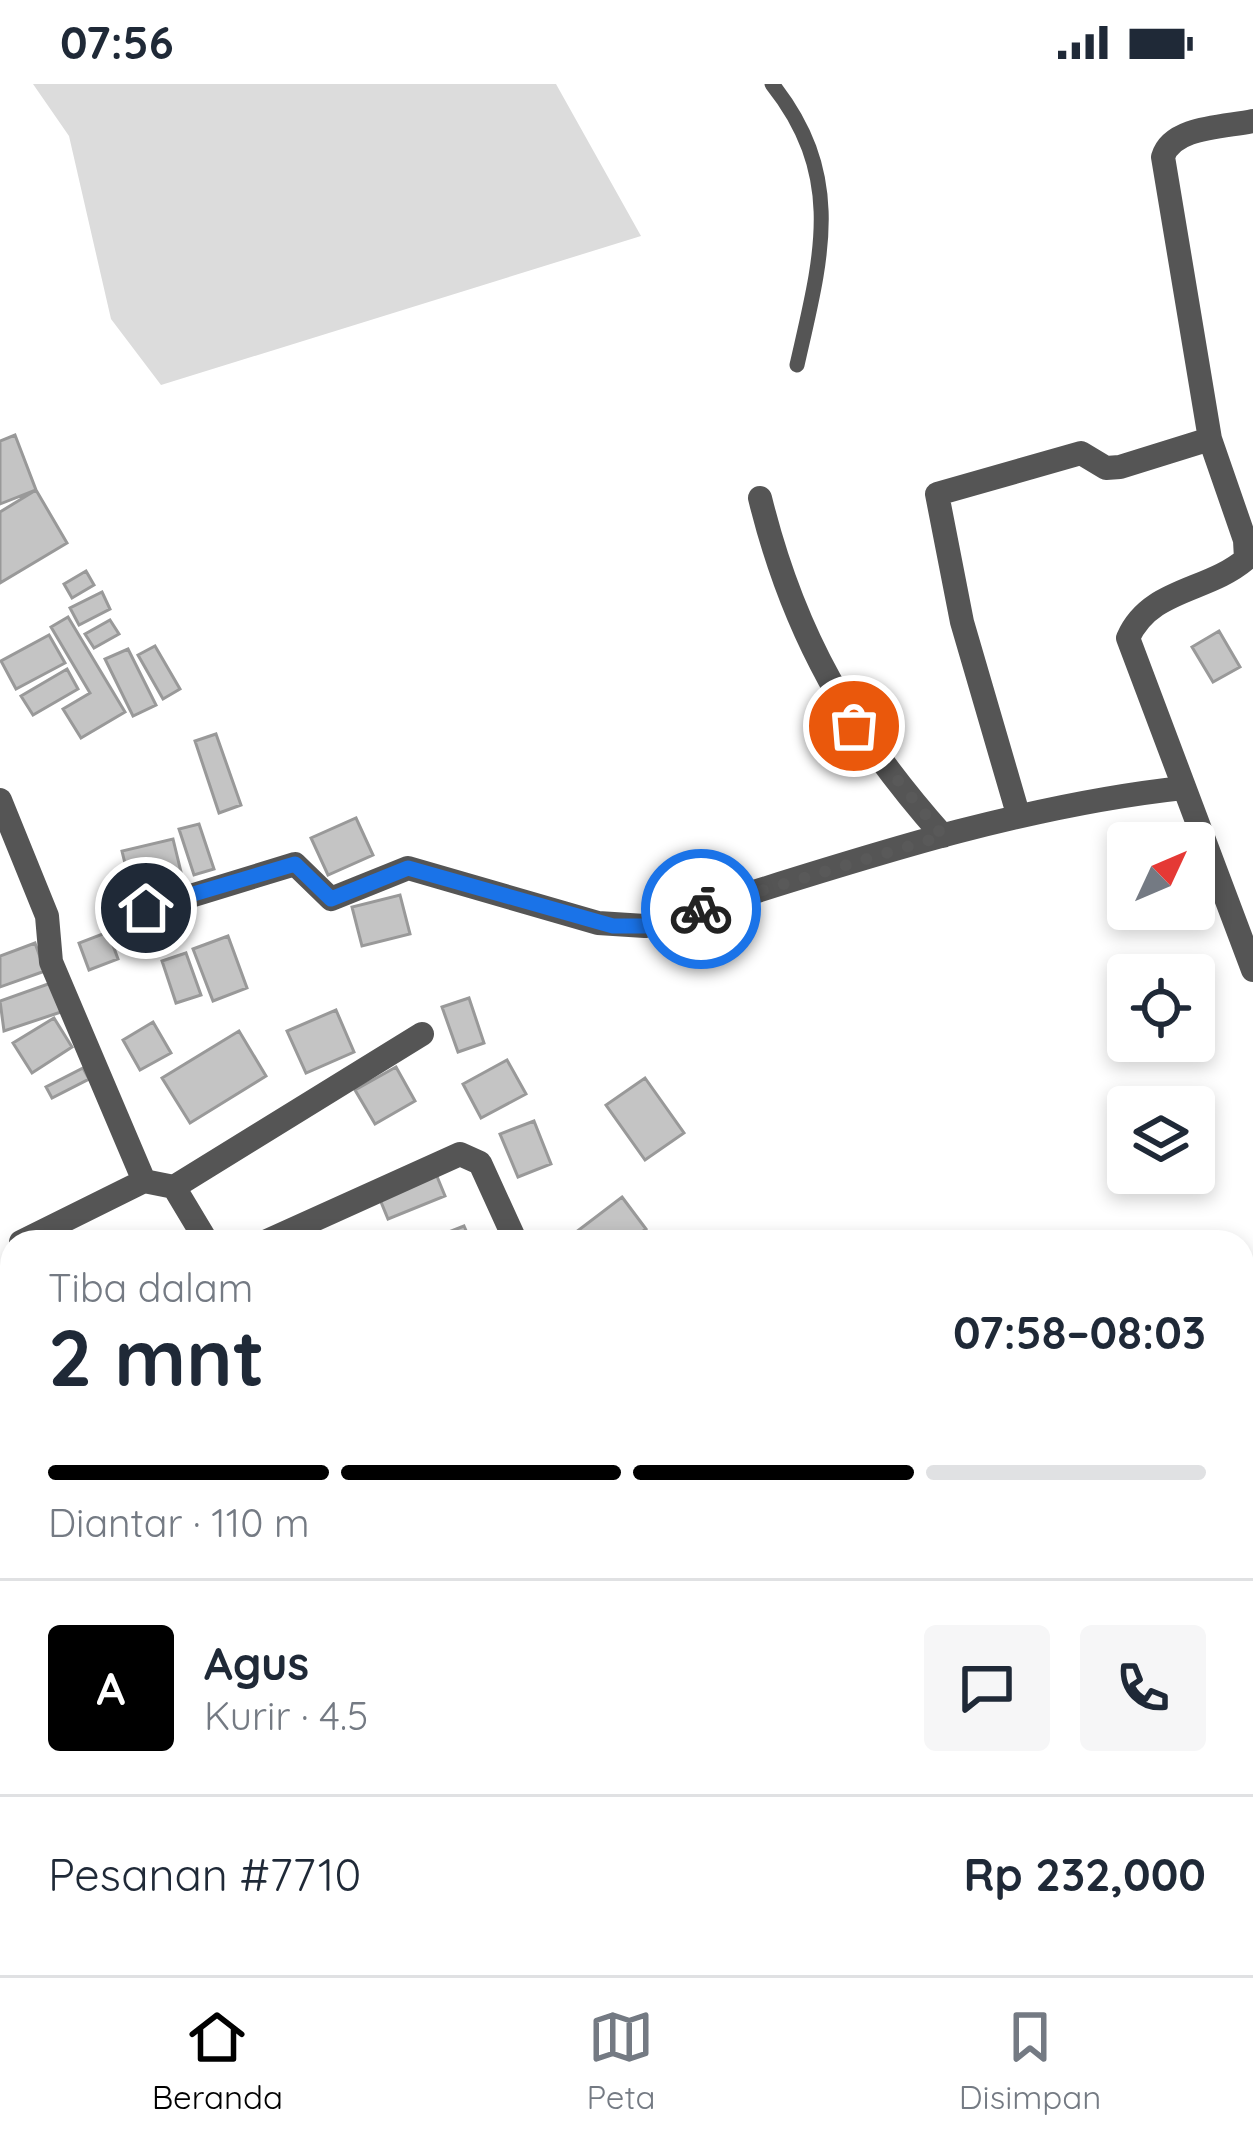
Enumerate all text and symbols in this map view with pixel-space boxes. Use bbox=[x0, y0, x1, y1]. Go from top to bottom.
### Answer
text: 07:56 bbox=[60, 14, 174, 70]
pin bbox=[803, 675, 905, 777]
icon: bag bbox=[821, 693, 887, 759]
north arrow bbox=[1107, 822, 1215, 930]
map controls bbox=[1107, 822, 1215, 1194]
courier bbox=[641, 849, 761, 969]
pin bbox=[95, 857, 197, 959]
icon: home bbox=[113, 875, 179, 941]
icon: bike bbox=[668, 876, 734, 942]
button: locate bbox=[1107, 954, 1215, 1062]
button: layers bbox=[1107, 1086, 1215, 1194]
text: Tiba dalam bbox=[48, 1263, 253, 1312]
text: 07:58–08:03 bbox=[953, 1304, 1206, 1360]
text: 2 mnt bbox=[48, 1308, 265, 1406]
text: Diantar · 110 m bbox=[48, 1498, 310, 1547]
button: chat bbox=[924, 1625, 1050, 1751]
button: phone bbox=[1080, 1625, 1206, 1751]
text: Agus bbox=[204, 1635, 309, 1691]
text: A bbox=[97, 1660, 125, 1716]
text: Kurir · 4.5 bbox=[204, 1691, 368, 1740]
text: Pesanan #7710 bbox=[48, 1846, 361, 1902]
text: Rp 232,000 bbox=[964, 1846, 1206, 1902]
tab: Beranda bbox=[152, 2004, 283, 2117]
tab: Peta bbox=[586, 2004, 656, 2117]
tab: Disimpan bbox=[959, 2004, 1101, 2117]

